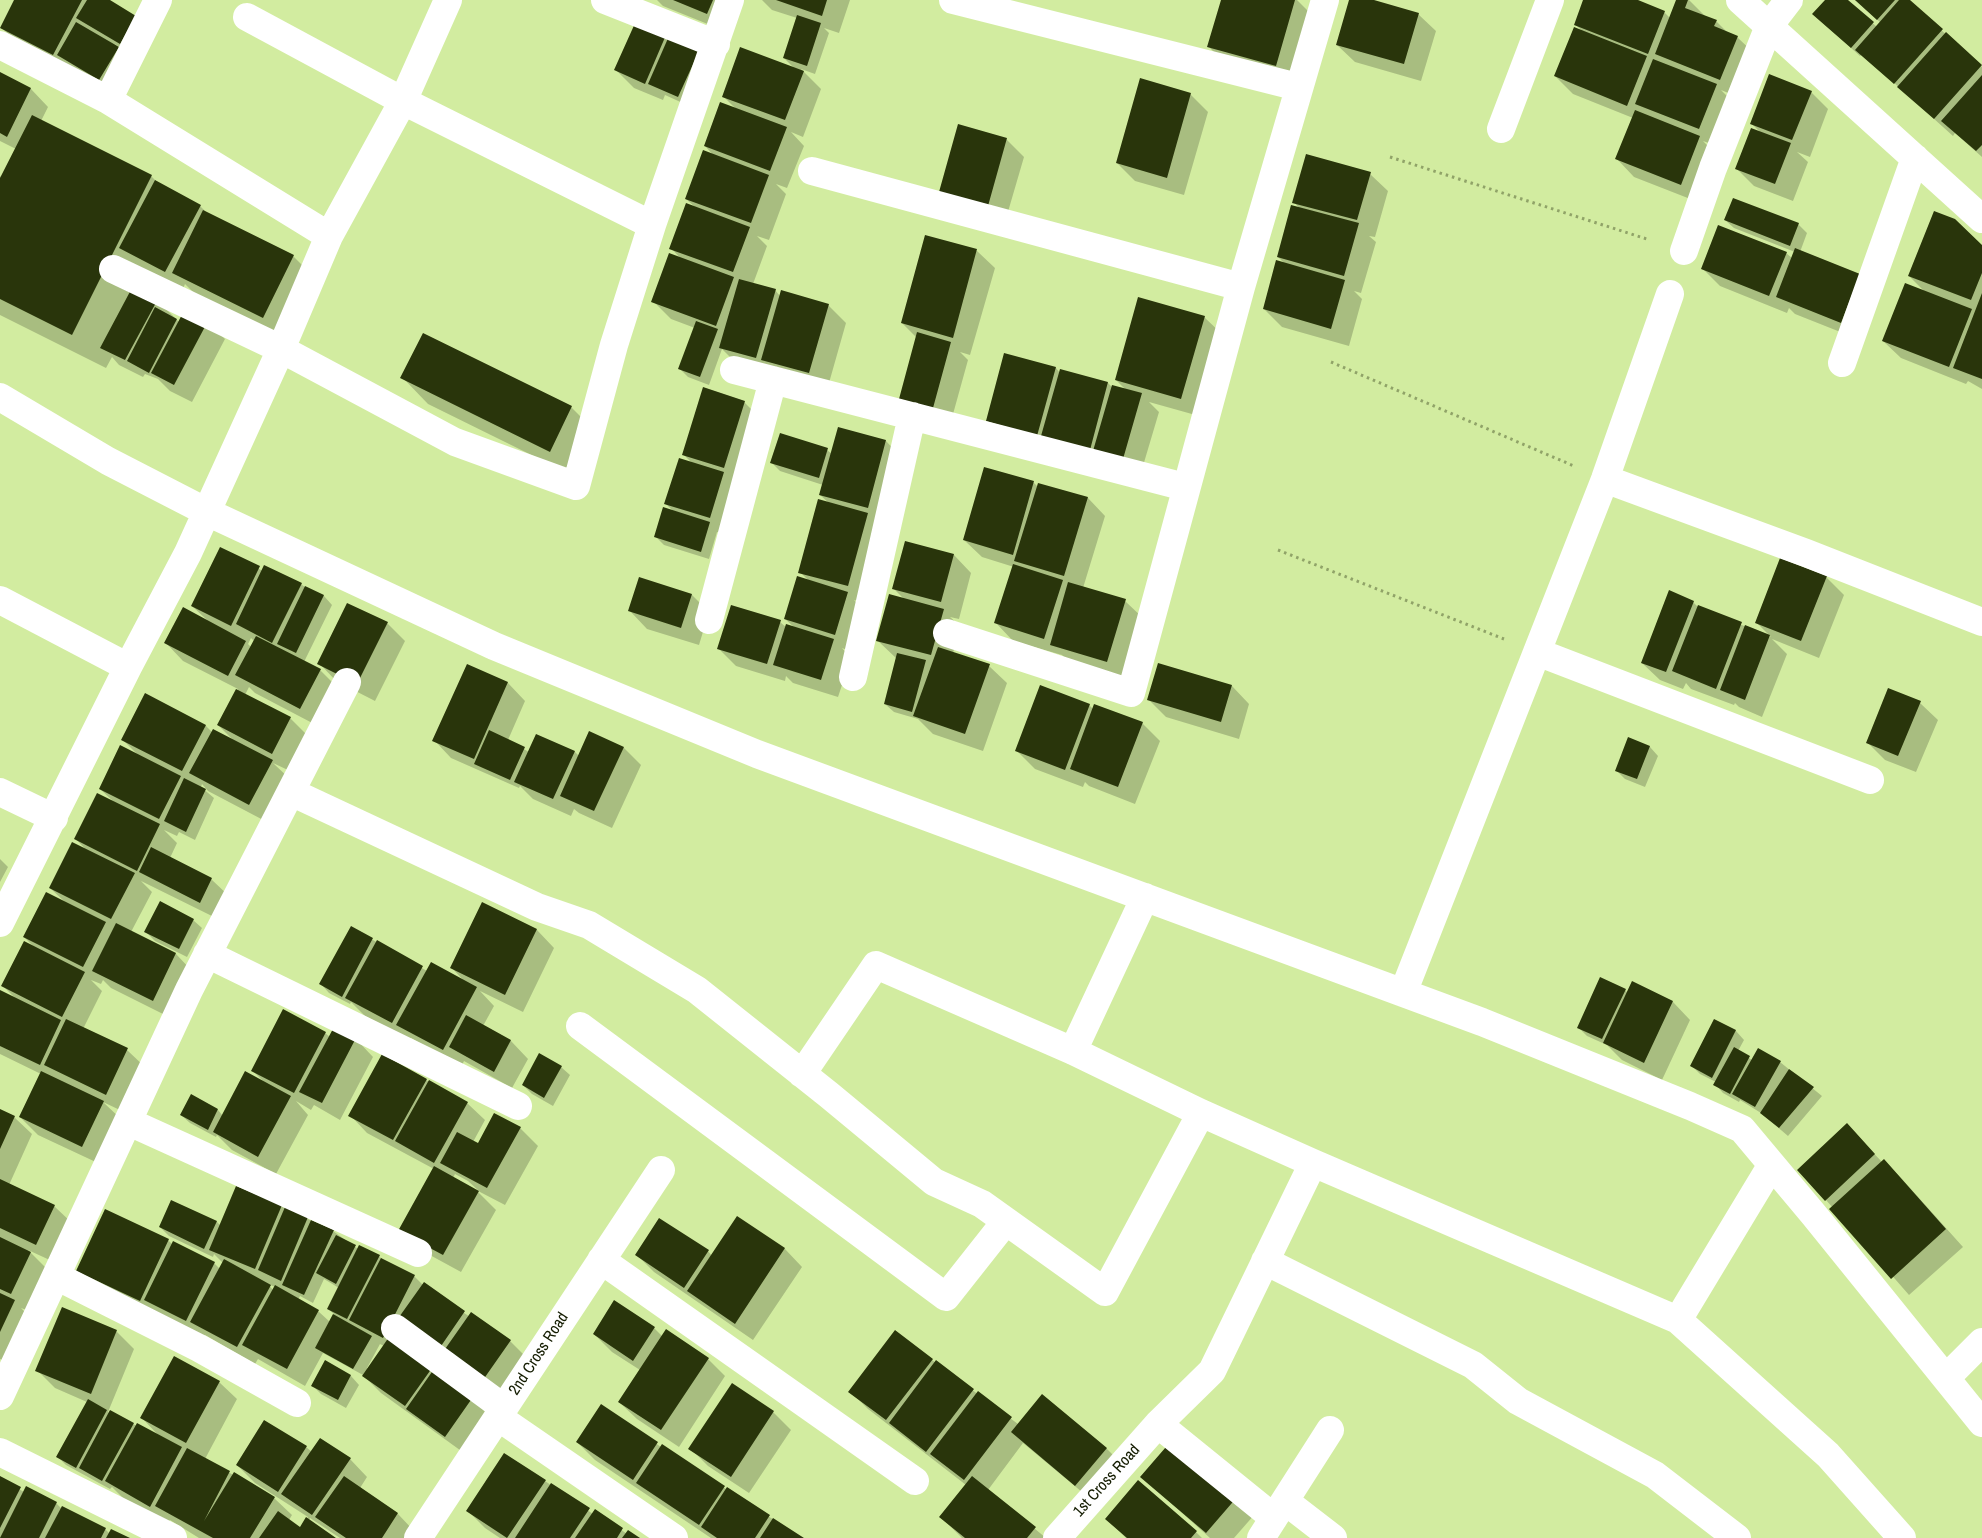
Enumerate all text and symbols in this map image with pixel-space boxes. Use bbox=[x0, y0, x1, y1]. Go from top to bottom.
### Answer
street label: 2nd Cross Road bbox=[505, 1309, 573, 1399]
street label: 1st Cross Road bbox=[1070, 1441, 1144, 1521]

